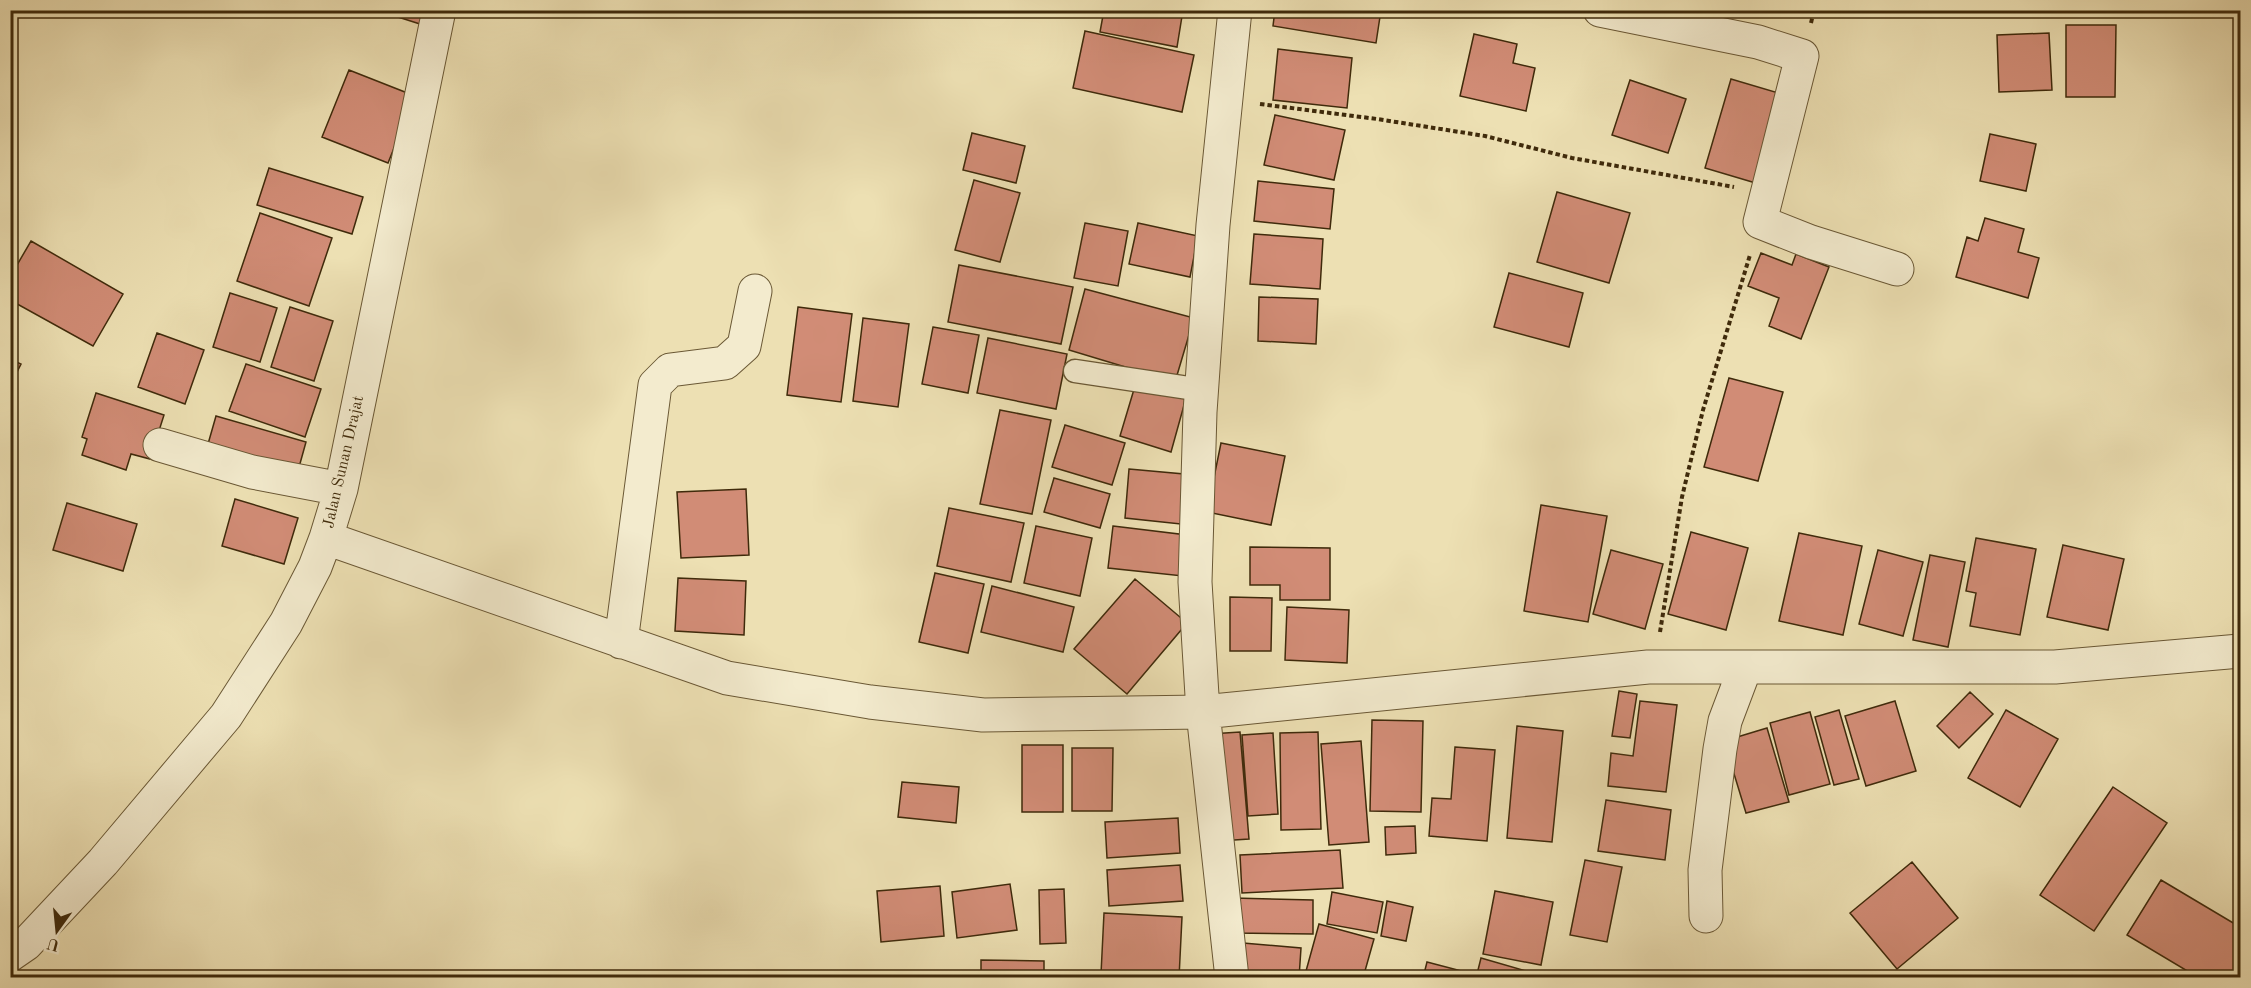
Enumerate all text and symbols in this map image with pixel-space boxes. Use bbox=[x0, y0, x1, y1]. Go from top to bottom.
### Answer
street label: Jalan Sunan Drajat bbox=[321, 394, 367, 530]
north arrow bbox=[27, 901, 87, 961]
text: U bbox=[45, 934, 62, 953]

